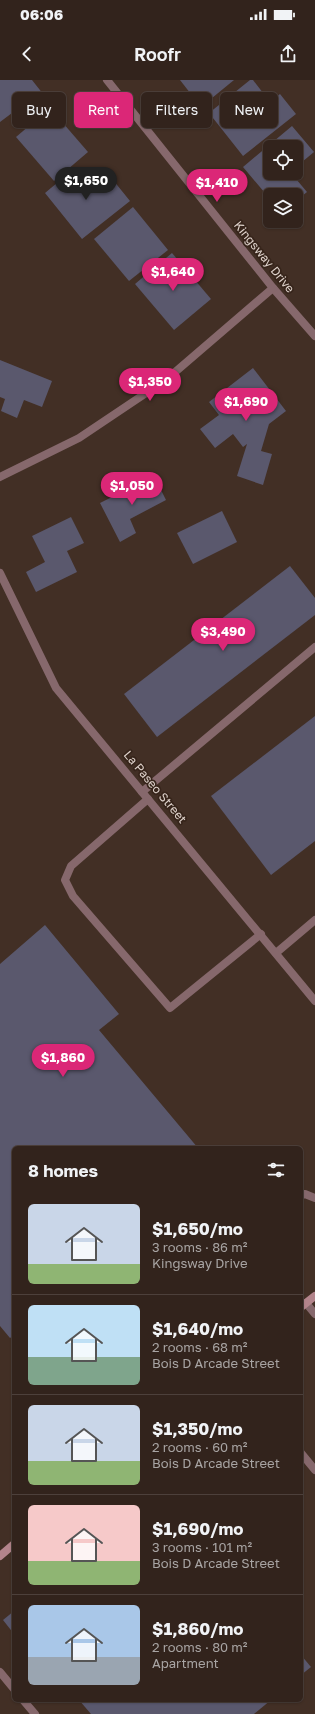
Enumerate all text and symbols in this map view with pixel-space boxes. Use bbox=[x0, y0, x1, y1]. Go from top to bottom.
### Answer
text: 06:06 bbox=[20, 5, 63, 23]
icon: back bbox=[16, 43, 38, 65]
text: Roofr bbox=[134, 43, 181, 65]
icon: share bbox=[277, 43, 299, 65]
chip: Buy bbox=[12, 92, 66, 128]
chip: Rent bbox=[74, 92, 133, 128]
chip: Filters bbox=[141, 92, 212, 128]
chip: New bbox=[220, 92, 278, 128]
map controls bbox=[263, 140, 303, 228]
button: locate bbox=[263, 140, 303, 180]
pin: $1,650 bbox=[53, 167, 119, 201]
pin: $1,410 bbox=[184, 169, 250, 203]
text: $1,650 bbox=[64, 172, 108, 188]
text: $1,410 bbox=[196, 174, 238, 190]
button: layers bbox=[263, 188, 303, 228]
street label: Kingsway Drive bbox=[231, 218, 298, 296]
pin: $1,640 bbox=[140, 258, 206, 292]
text: $1,640 bbox=[151, 263, 195, 279]
pin: $1,350 bbox=[117, 368, 183, 402]
text: $1,350 bbox=[128, 373, 172, 389]
pin: $1,690 bbox=[213, 388, 279, 422]
text: $1,690 bbox=[224, 393, 268, 409]
pin: $1,050 bbox=[99, 472, 165, 506]
text: $1,050 bbox=[110, 477, 154, 493]
pin: $3,490 bbox=[190, 618, 256, 652]
text: $3,490 bbox=[200, 623, 246, 639]
street label: La Paseo Street bbox=[121, 747, 190, 826]
pin: $1,860 bbox=[30, 1044, 96, 1078]
text: $1,860 bbox=[41, 1049, 85, 1065]
icon: filters bbox=[265, 1159, 287, 1181]
text: 8 homes bbox=[28, 1160, 98, 1181]
text: $1,650/mo bbox=[152, 1218, 243, 1239]
icon: home bbox=[60, 1220, 108, 1268]
text: 3 rooms · 86 m² bbox=[152, 1239, 247, 1255]
text: Kingsway Drive bbox=[152, 1255, 247, 1271]
text: $1,640/mo bbox=[152, 1318, 243, 1339]
icon: home bbox=[60, 1321, 108, 1369]
text: 2 rooms · 68 m² bbox=[152, 1339, 247, 1355]
text: Bois D Arcade Street bbox=[152, 1355, 280, 1371]
text: $1,350/mo bbox=[152, 1418, 243, 1439]
icon: home bbox=[60, 1421, 108, 1469]
text: 2 rooms · 60 m² bbox=[152, 1439, 248, 1455]
text: Bois D Arcade Street bbox=[152, 1455, 280, 1471]
text: $1,690/mo bbox=[152, 1518, 243, 1539]
icon: home bbox=[60, 1521, 108, 1569]
text: 3 rooms · 101 m² bbox=[152, 1539, 252, 1555]
text: Bois D Arcade Street bbox=[152, 1555, 280, 1571]
text: $1,860/mo bbox=[152, 1618, 244, 1639]
icon: home bbox=[60, 1621, 108, 1669]
text: 2 rooms · 80 m² bbox=[152, 1639, 248, 1655]
text: Apartment bbox=[152, 1655, 219, 1671]

